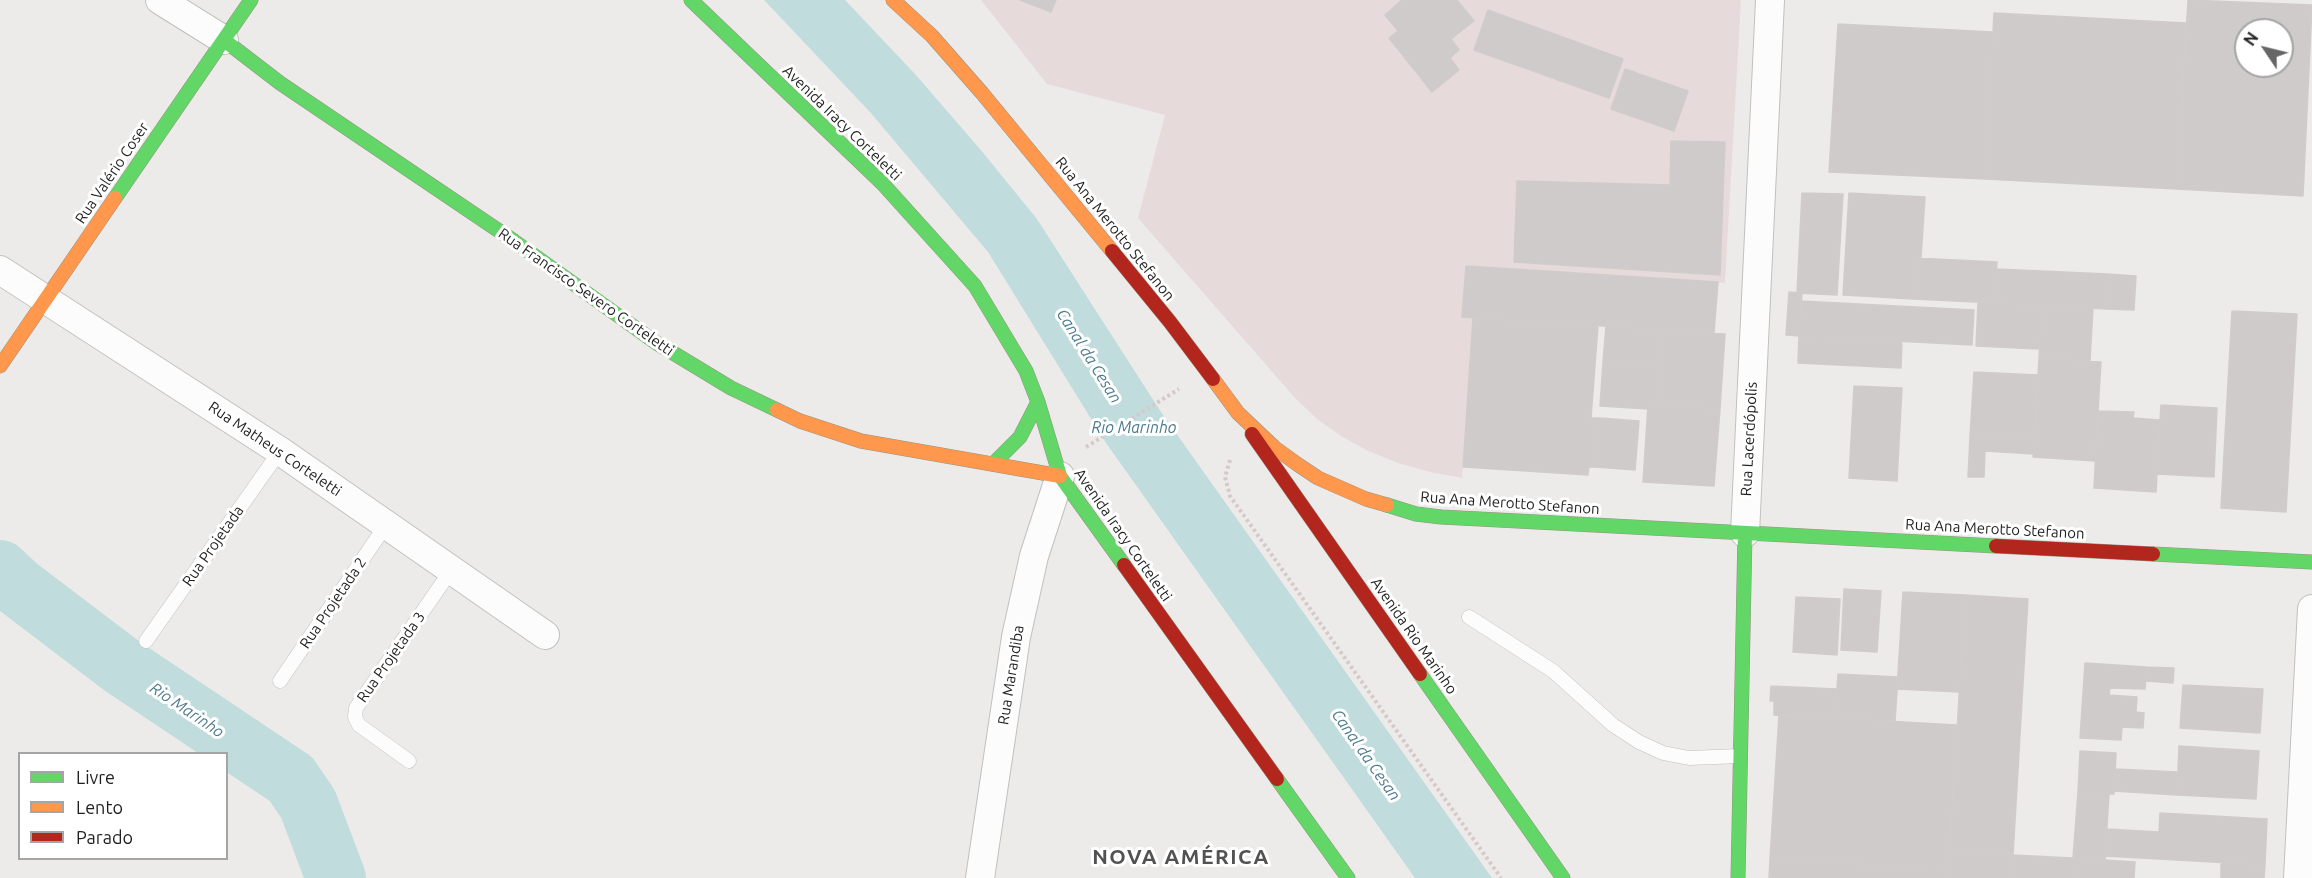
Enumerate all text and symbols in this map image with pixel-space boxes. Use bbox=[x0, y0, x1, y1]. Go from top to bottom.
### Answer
north arrow bbox=[2234, 18, 2294, 78]
text: N bbox=[2240, 29, 2262, 49]
street label: Avenida Iracy Corteletti bbox=[779, 62, 905, 184]
street label: Rua Valério Coser bbox=[71, 119, 153, 227]
street label: Rua Ana Merotto Stefanon bbox=[1052, 154, 1178, 304]
street label: Rua Francisco Severo Corteletti bbox=[495, 224, 677, 360]
water label: Canal da Cesan bbox=[1052, 305, 1126, 407]
street label: Rua Lacerdópolis bbox=[1737, 381, 1761, 497]
street label: Rua Matheus Corteletti bbox=[205, 398, 345, 500]
water label: Rio Marinho bbox=[1092, 418, 1176, 438]
street label: Avenida Iracy Corteletti bbox=[1070, 465, 1176, 605]
street label: Rua Ana Merotto Stefanon bbox=[1420, 488, 1600, 518]
street label: Rua Projetada bbox=[179, 502, 247, 590]
street label: Rua Ana Merotto Stefanon bbox=[1905, 515, 2085, 543]
street label: Rua Projetada 2 bbox=[296, 554, 370, 652]
street label: Avenida Rio Marinho bbox=[1367, 574, 1461, 698]
street label: Rua Projetada 3 bbox=[353, 608, 429, 706]
street label: Rua Marandiba bbox=[994, 624, 1028, 726]
water label: Rio Marinho bbox=[146, 678, 228, 742]
water label: Canal da Cesan bbox=[1327, 706, 1405, 804]
legend bbox=[18, 752, 228, 860]
text: Livre bbox=[76, 767, 115, 787]
text: Lento bbox=[76, 797, 123, 817]
text: Parado bbox=[76, 827, 133, 847]
district label: NOVA AMÉRICA bbox=[1092, 844, 1270, 870]

